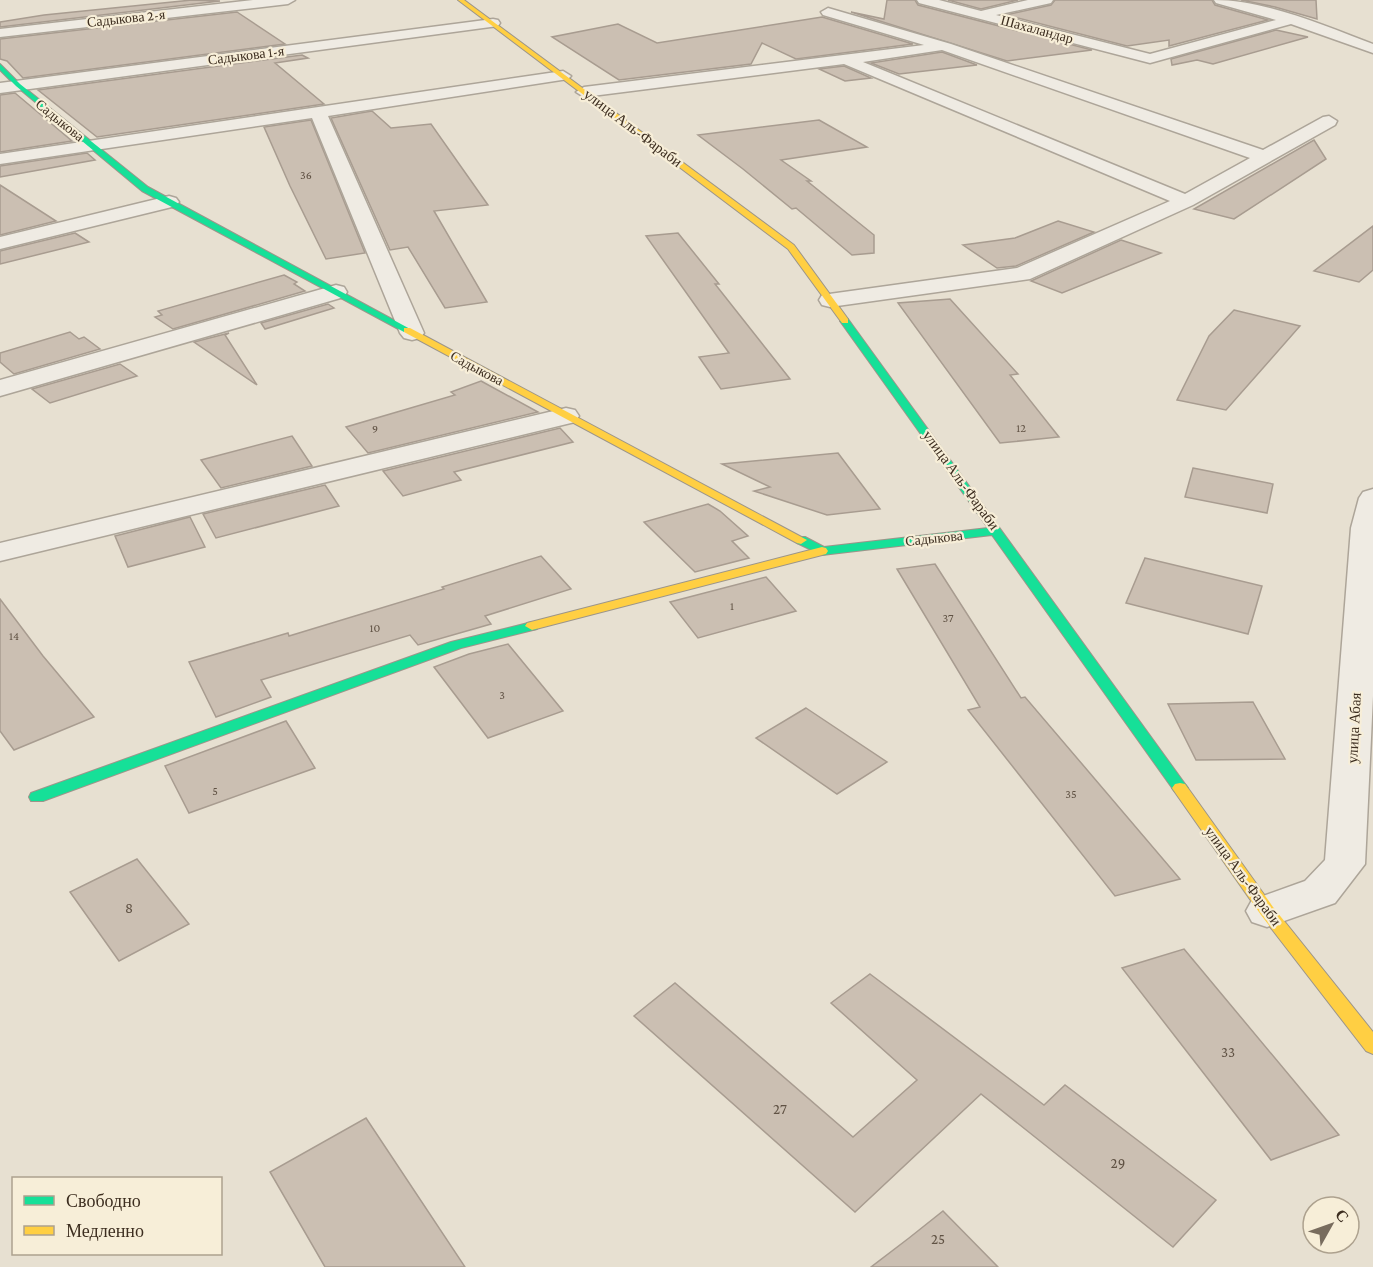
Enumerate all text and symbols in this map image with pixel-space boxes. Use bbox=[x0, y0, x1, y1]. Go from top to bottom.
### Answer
street label: Садыкова 2-я bbox=[86, 6, 166, 30]
street label: Шахаландар bbox=[999, 12, 1075, 46]
street label: Садыкова 1-я bbox=[207, 42, 286, 68]
street label: улица Аль-Фараби bbox=[581, 86, 685, 170]
street label: Садыкова bbox=[33, 96, 88, 145]
house number: 36 bbox=[300, 168, 312, 182]
street label: Садыкова bbox=[448, 347, 507, 389]
house number: 12 bbox=[1016, 421, 1026, 435]
house number: 9 bbox=[372, 422, 378, 436]
street label: улица Аль-Фараби bbox=[920, 427, 1002, 533]
street label: Садыкова bbox=[904, 527, 964, 549]
house number: 1 bbox=[730, 599, 734, 613]
house number: 37 bbox=[942, 611, 954, 625]
house number: 10 bbox=[370, 621, 381, 635]
house number: 14 bbox=[9, 629, 19, 643]
house number: 3 bbox=[499, 688, 505, 702]
street label: улица Абая bbox=[1344, 692, 1364, 764]
house number: 5 bbox=[212, 784, 218, 798]
house number: 35 bbox=[1065, 787, 1077, 801]
street label: улица Аль-Фараби bbox=[1202, 823, 1284, 929]
house number: 8 bbox=[125, 900, 133, 916]
house number: 33 bbox=[1221, 1044, 1235, 1060]
house number: 27 bbox=[773, 1101, 787, 1117]
house number: 29 bbox=[1111, 1155, 1125, 1171]
legend bbox=[12, 1177, 222, 1255]
text: Свободно bbox=[66, 1191, 141, 1211]
north arrow bbox=[1301, 1195, 1361, 1255]
text: С bbox=[1332, 1206, 1352, 1226]
text: Медленно bbox=[66, 1221, 144, 1241]
house number: 25 bbox=[931, 1231, 945, 1247]

